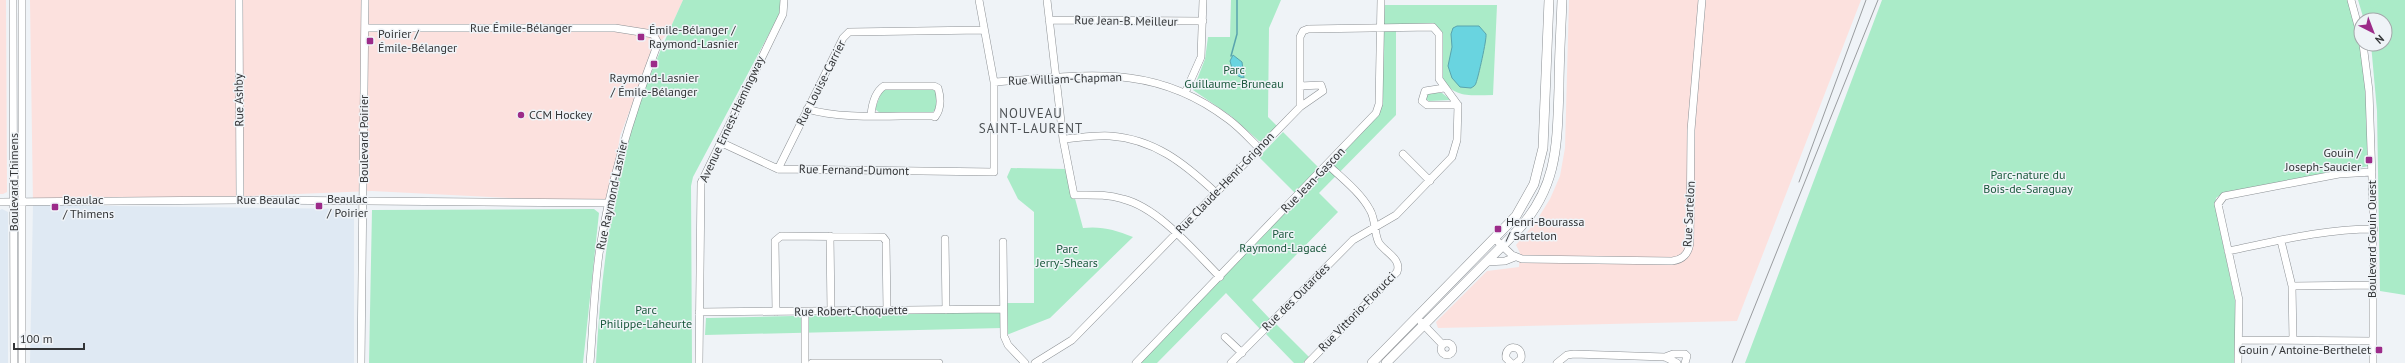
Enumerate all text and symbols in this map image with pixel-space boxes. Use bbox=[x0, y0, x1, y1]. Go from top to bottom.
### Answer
street label: Rue Jean-B. Meilleur bbox=[1074, 12, 1178, 29]
north arrow bbox=[2353, 12, 2393, 52]
street label: Rue Émile-Bélanger bbox=[470, 20, 572, 35]
place label: Émile-Bélanger / Raymond-Lasnier bbox=[649, 22, 738, 51]
place label: Poirier / Émile-Bélanger bbox=[378, 26, 457, 55]
marker: Émile-Bélanger / Raymond-Lasnier bbox=[636, 32, 646, 42]
text: N bbox=[2372, 32, 2387, 47]
marker: Poirier / Émile-Bélanger bbox=[365, 36, 375, 46]
street label: Rue Louise-Carrier bbox=[793, 37, 849, 128]
street label: Avenue Ernest-Hemingway bbox=[696, 53, 768, 184]
marker: Raymond-Lasnier / Émile-Bélanger bbox=[649, 59, 659, 69]
park label: Parc Guillaume-Bruneau bbox=[1184, 62, 1284, 91]
street label: Rue William-Chapman bbox=[1008, 69, 1122, 88]
place label: Raymond-Lasnier / Émile-Bélanger bbox=[609, 70, 699, 99]
street label: Rue Ashby bbox=[231, 73, 246, 127]
street label: Boulevard Poirier bbox=[356, 95, 371, 183]
district label: NOUVEAU SAINT-LAURENT bbox=[979, 105, 1083, 137]
place label: CCM Hockey bbox=[529, 107, 592, 122]
marker: CCM Hockey bbox=[516, 110, 526, 120]
street label: Rue Claude-Henri-Grignon bbox=[1172, 129, 1277, 237]
street label: Boulevard Thimens bbox=[6, 133, 21, 231]
street label: Rue Raymond-Lasnier bbox=[593, 139, 630, 251]
street label: Rue Jean-Gascon bbox=[1277, 144, 1348, 216]
place label: Gouin / Joseph-Saucier bbox=[2284, 145, 2362, 174]
marker: Gouin / Joseph-Saucier bbox=[2364, 155, 2374, 165]
street label: Rue Fernand-Dumont bbox=[799, 161, 909, 178]
park label: Parc-nature du Bois-de-Saraguay bbox=[1983, 167, 2073, 196]
street label: Boulevard Gouin Ouest bbox=[2364, 180, 2379, 298]
street label: Rue Sartelon bbox=[1679, 181, 1698, 247]
place label: Beaulac / Poirier bbox=[326, 191, 368, 220]
place label: Beaulac / Thimens bbox=[62, 192, 114, 221]
street label: Rue Beaulac bbox=[236, 192, 300, 207]
marker: Beaulac / Poirier bbox=[314, 201, 324, 211]
marker: Beaulac / Thimens bbox=[50, 202, 60, 212]
place label: Henri-Bourassa / Sartelon bbox=[1505, 214, 1584, 243]
marker: Henri-Bourassa / Sartelon bbox=[1493, 224, 1503, 234]
park label: Parc Raymond-Lagacé bbox=[1239, 226, 1327, 255]
park label: Parc Jerry-Shears bbox=[1035, 241, 1098, 270]
street label: Rue des Outardes bbox=[1259, 260, 1333, 334]
street label: Rue Vittorio-Fiorucci bbox=[1315, 269, 1399, 355]
park label: Parc Philippe-Laheurte bbox=[600, 302, 692, 331]
street label: Rue Robert-Choquette bbox=[794, 302, 908, 319]
scale bar bbox=[14, 325, 84, 351]
text: 100 m bbox=[20, 331, 53, 346]
place label: Gouin / Antoine-Berthelet bbox=[2239, 342, 2371, 357]
marker: Gouin / Antoine-Berthelet bbox=[2374, 345, 2384, 355]

